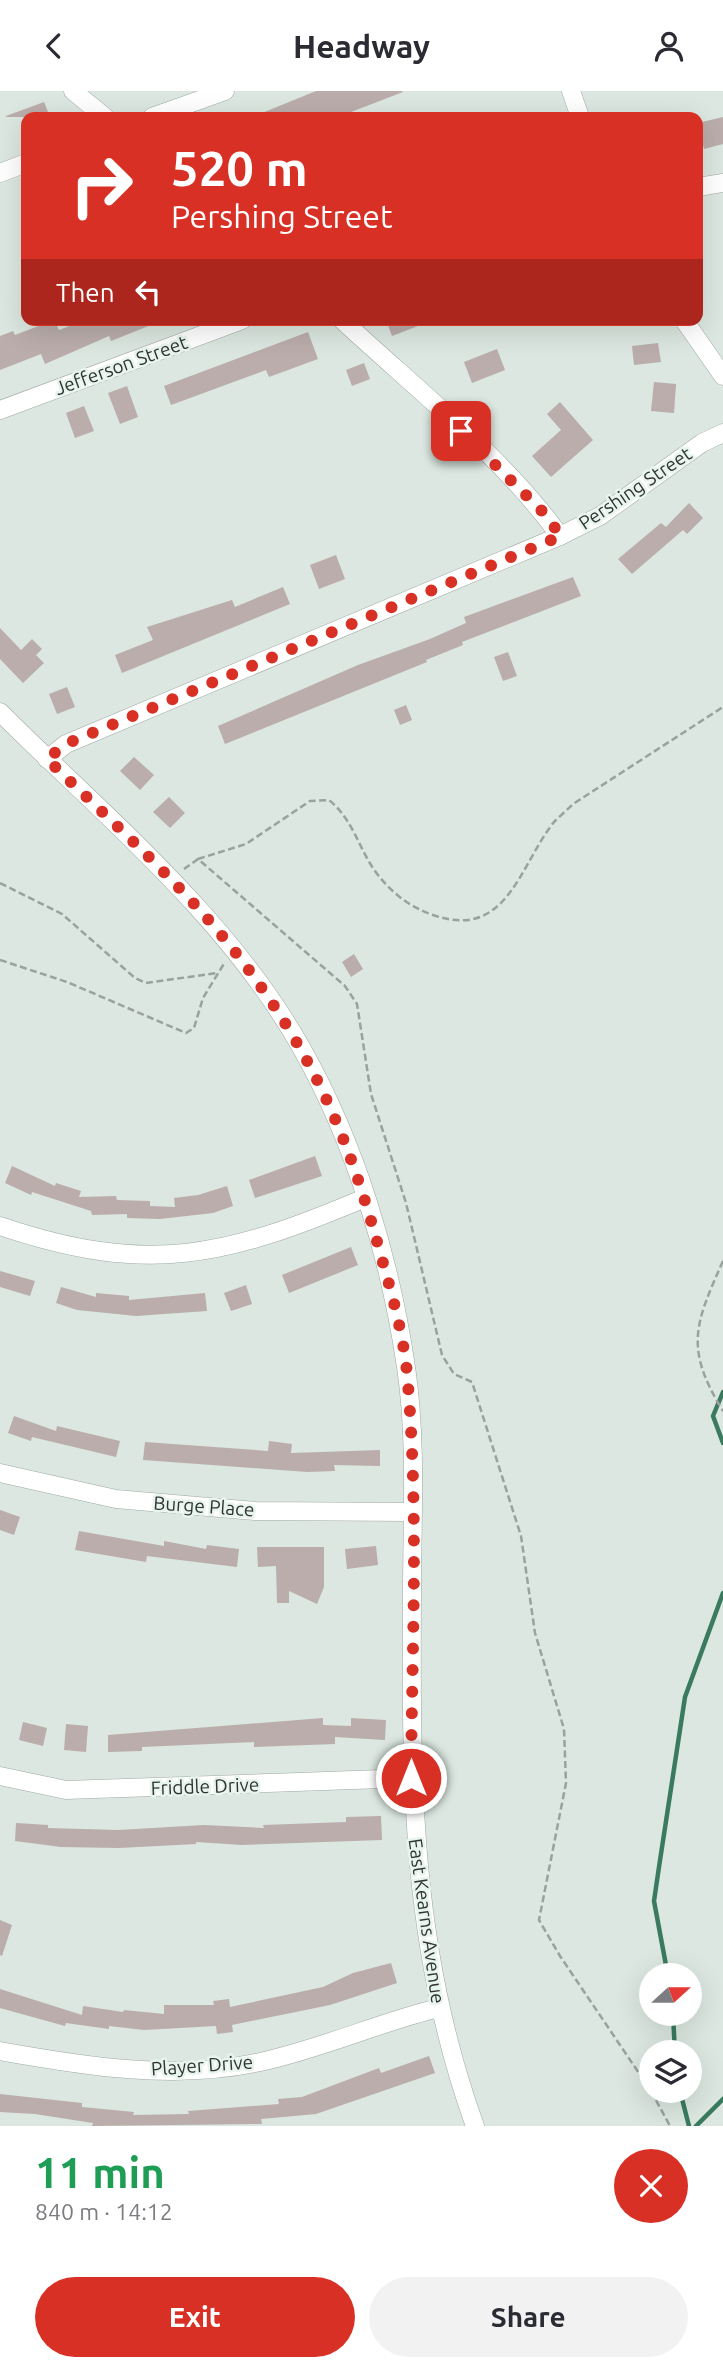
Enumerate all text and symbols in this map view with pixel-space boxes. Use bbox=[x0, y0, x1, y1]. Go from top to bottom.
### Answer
icon: back bbox=[35, 27, 73, 65]
icon: person bbox=[650, 27, 688, 65]
text: Headway bbox=[293, 28, 430, 64]
icon: right bbox=[56, 140, 147, 231]
text: 520 m bbox=[171, 140, 308, 195]
text: Pershing Street bbox=[171, 198, 393, 234]
icon: left bbox=[129, 273, 167, 311]
text: Then bbox=[56, 278, 115, 307]
street label: Jefferson Street bbox=[52, 331, 191, 399]
pin bbox=[431, 401, 491, 461]
icon: arrive bbox=[442, 412, 480, 450]
street label: Pershing Street bbox=[574, 442, 696, 534]
street label: Burge Place bbox=[153, 1491, 255, 1521]
position arrow bbox=[374, 1741, 448, 1815]
street label: Friddle Drive bbox=[150, 1773, 260, 1799]
street label: East Kearns Avenue bbox=[405, 1837, 449, 2005]
north arrow bbox=[639, 1963, 702, 2027]
map controls bbox=[639, 1963, 702, 2103]
button: layers bbox=[639, 2040, 702, 2103]
street label: Player Drive bbox=[150, 2050, 254, 2080]
text: 11 min bbox=[35, 2149, 165, 2196]
button: close bbox=[614, 2149, 688, 2223]
text: 840 m · 14:12 bbox=[35, 2199, 173, 2224]
button: Exit bbox=[35, 2277, 355, 2357]
button: Share bbox=[369, 2277, 688, 2357]

